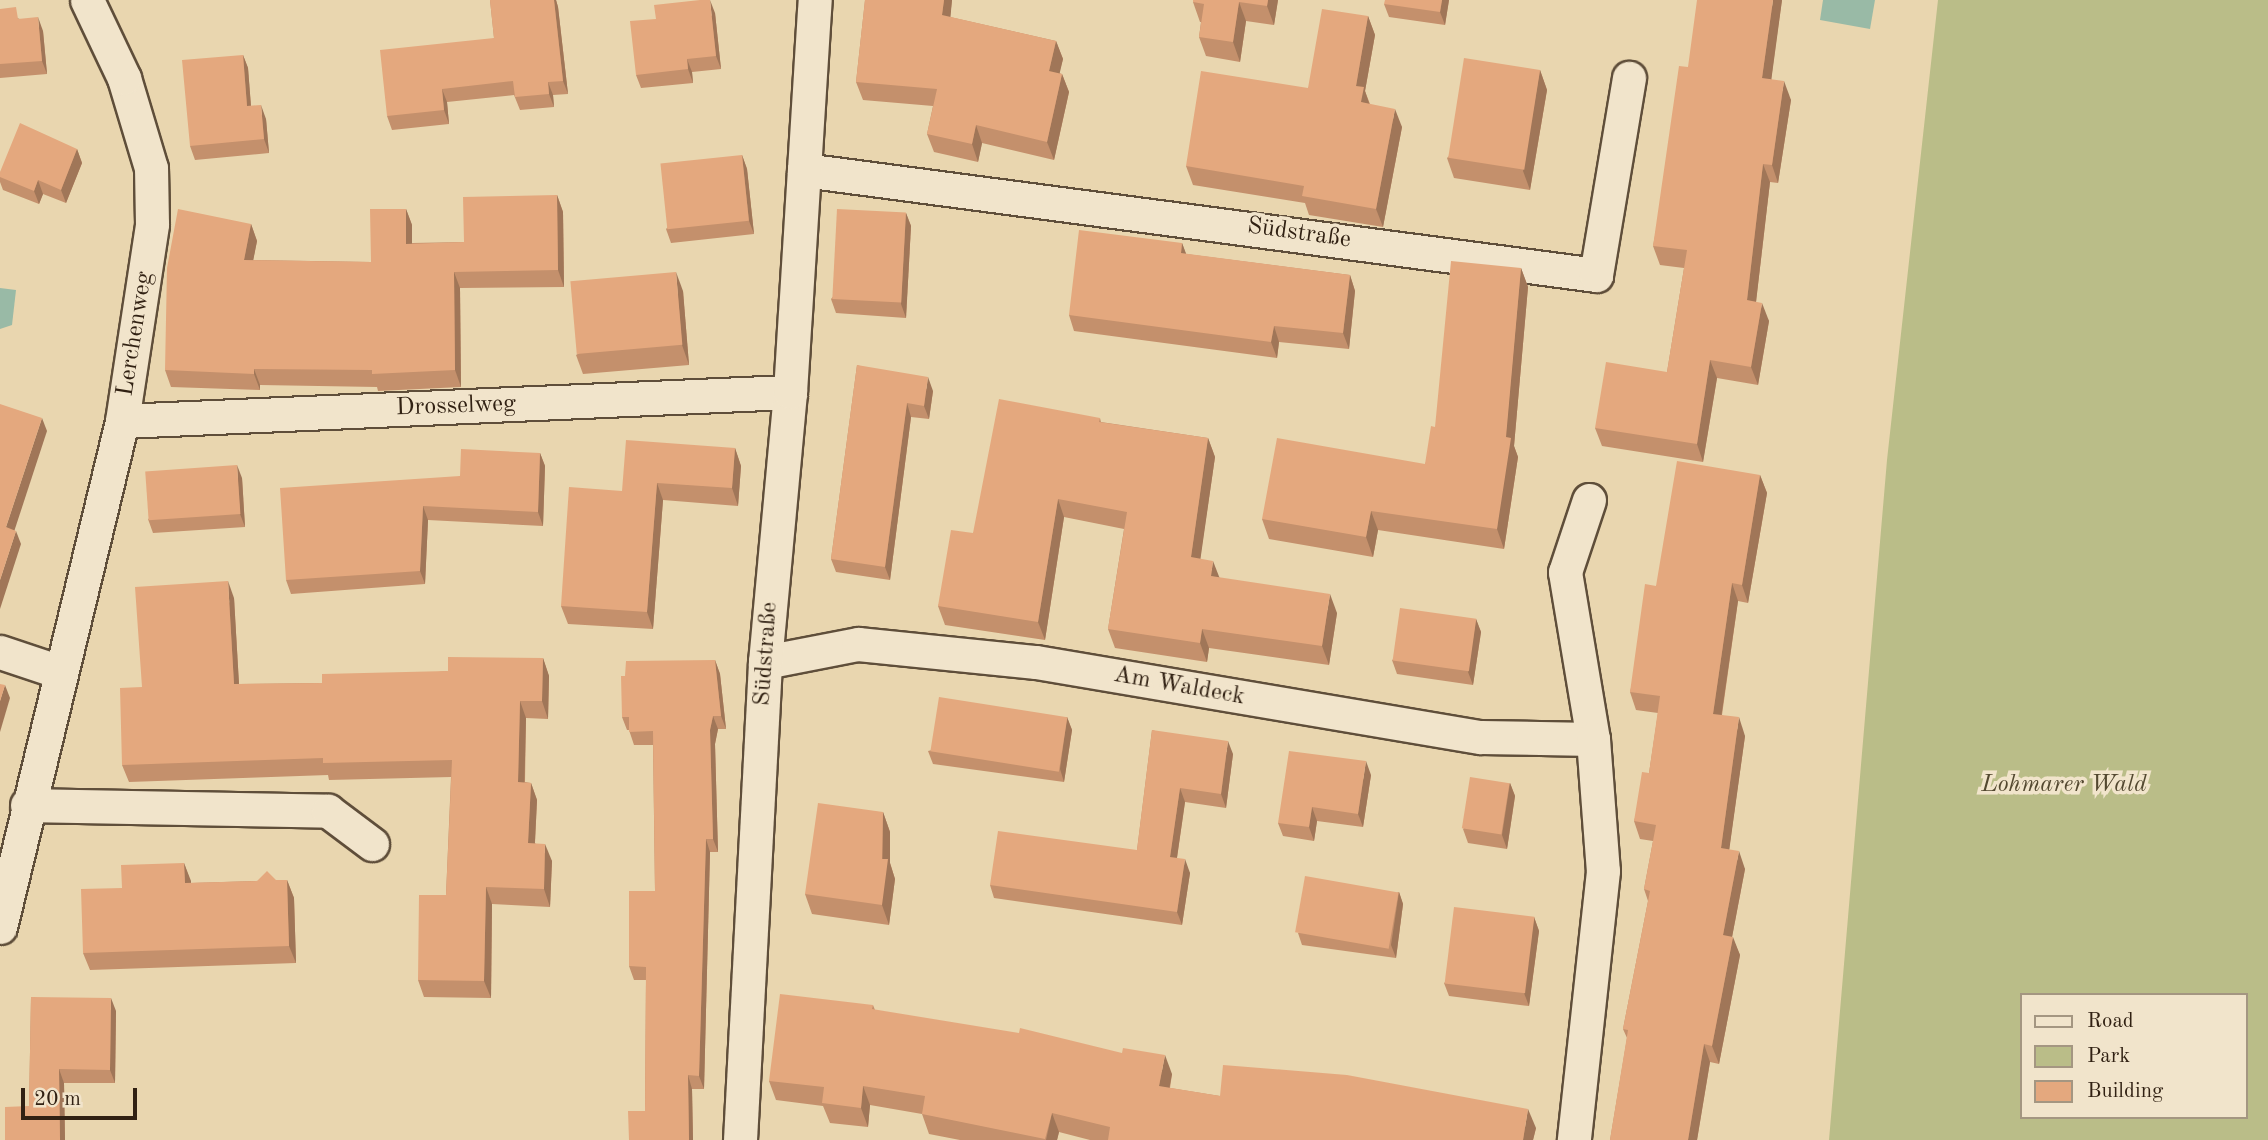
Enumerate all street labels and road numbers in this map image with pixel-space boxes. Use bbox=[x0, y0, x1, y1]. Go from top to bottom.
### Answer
street label: Südstraße bbox=[1245, 212, 1353, 256]
street label: Lerchenweg bbox=[112, 270, 160, 398]
street label: Drosselweg bbox=[395, 391, 517, 423]
street label: Südstraße bbox=[749, 601, 785, 707]
street label: Am Waldeck bbox=[1111, 661, 1247, 713]

